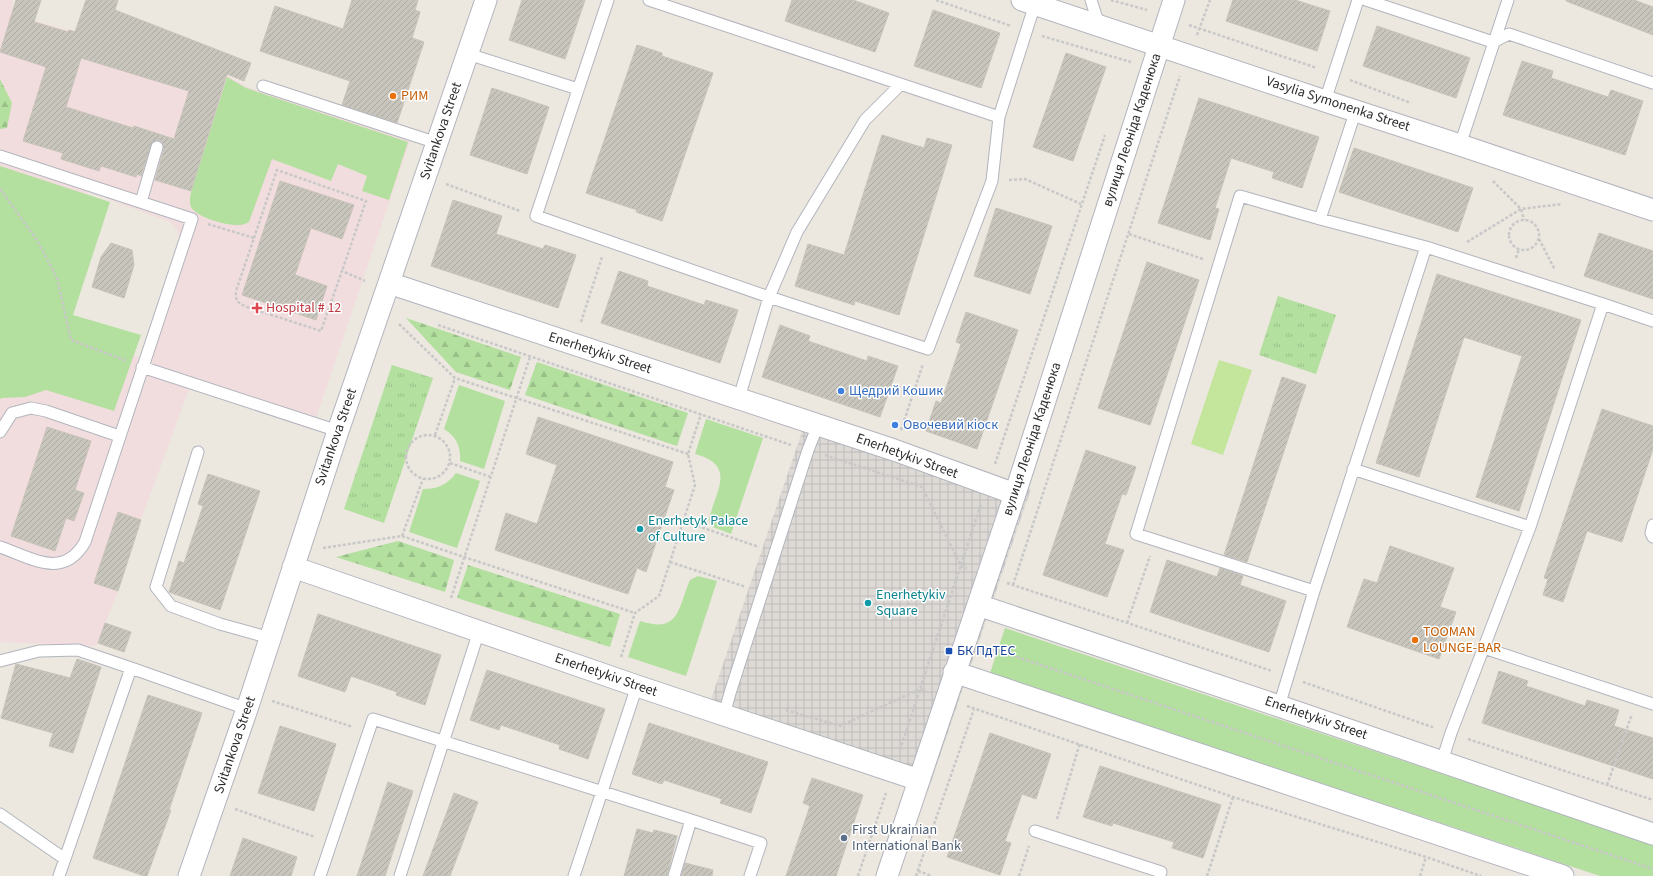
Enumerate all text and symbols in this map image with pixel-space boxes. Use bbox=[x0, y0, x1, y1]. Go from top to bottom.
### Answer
street label: вулиця Леоніда Каденюка bbox=[1098, 51, 1166, 209]
street label: Vasylia Symonenka Street bbox=[1263, 71, 1413, 137]
street label: Svitankova Street bbox=[415, 79, 467, 182]
place label: РИМ bbox=[401, 86, 428, 106]
marker: РИМ bbox=[388, 91, 398, 101]
place label: Hospital # 12 bbox=[266, 298, 341, 318]
marker: Hospital # 12 bbox=[251, 302, 263, 314]
street label: Enerhetykiv Street bbox=[546, 327, 654, 379]
street label: вулиця Леоніда Каденюка bbox=[998, 360, 1066, 518]
place label: Щедрий Кошик bbox=[849, 381, 943, 401]
street label: Svitankova Street bbox=[310, 385, 362, 488]
marker: Щедрий Кошик bbox=[836, 386, 846, 396]
place label: Овочевий кіоск bbox=[903, 415, 998, 435]
marker: Овочевий кіоск bbox=[890, 420, 900, 430]
street label: Enerhetykiv Street bbox=[853, 428, 961, 484]
place label: Enerhetyk Palace of Culture bbox=[648, 511, 748, 547]
marker: Enerhetyk Palace of Culture bbox=[635, 524, 645, 534]
place label: Enerhetykiv Square bbox=[876, 585, 946, 621]
marker: Enerhetykiv Square bbox=[863, 598, 873, 608]
place label: TOOMAN LOUNGE-BAR bbox=[1423, 622, 1501, 658]
marker: TOOMAN LOUNGE-BAR bbox=[1410, 635, 1420, 645]
place label: БК ПдТЕC bbox=[957, 641, 1015, 661]
marker: БК ПдТЕC bbox=[944, 646, 954, 656]
street label: Enerhetykiv Street bbox=[552, 648, 660, 702]
street label: Enerhetykiv Street bbox=[1262, 691, 1370, 745]
street label: Svitankova Street bbox=[209, 693, 261, 796]
place label: First Ukrainian International Bank bbox=[852, 820, 961, 856]
marker: First Ukrainian International Bank bbox=[839, 833, 849, 843]

